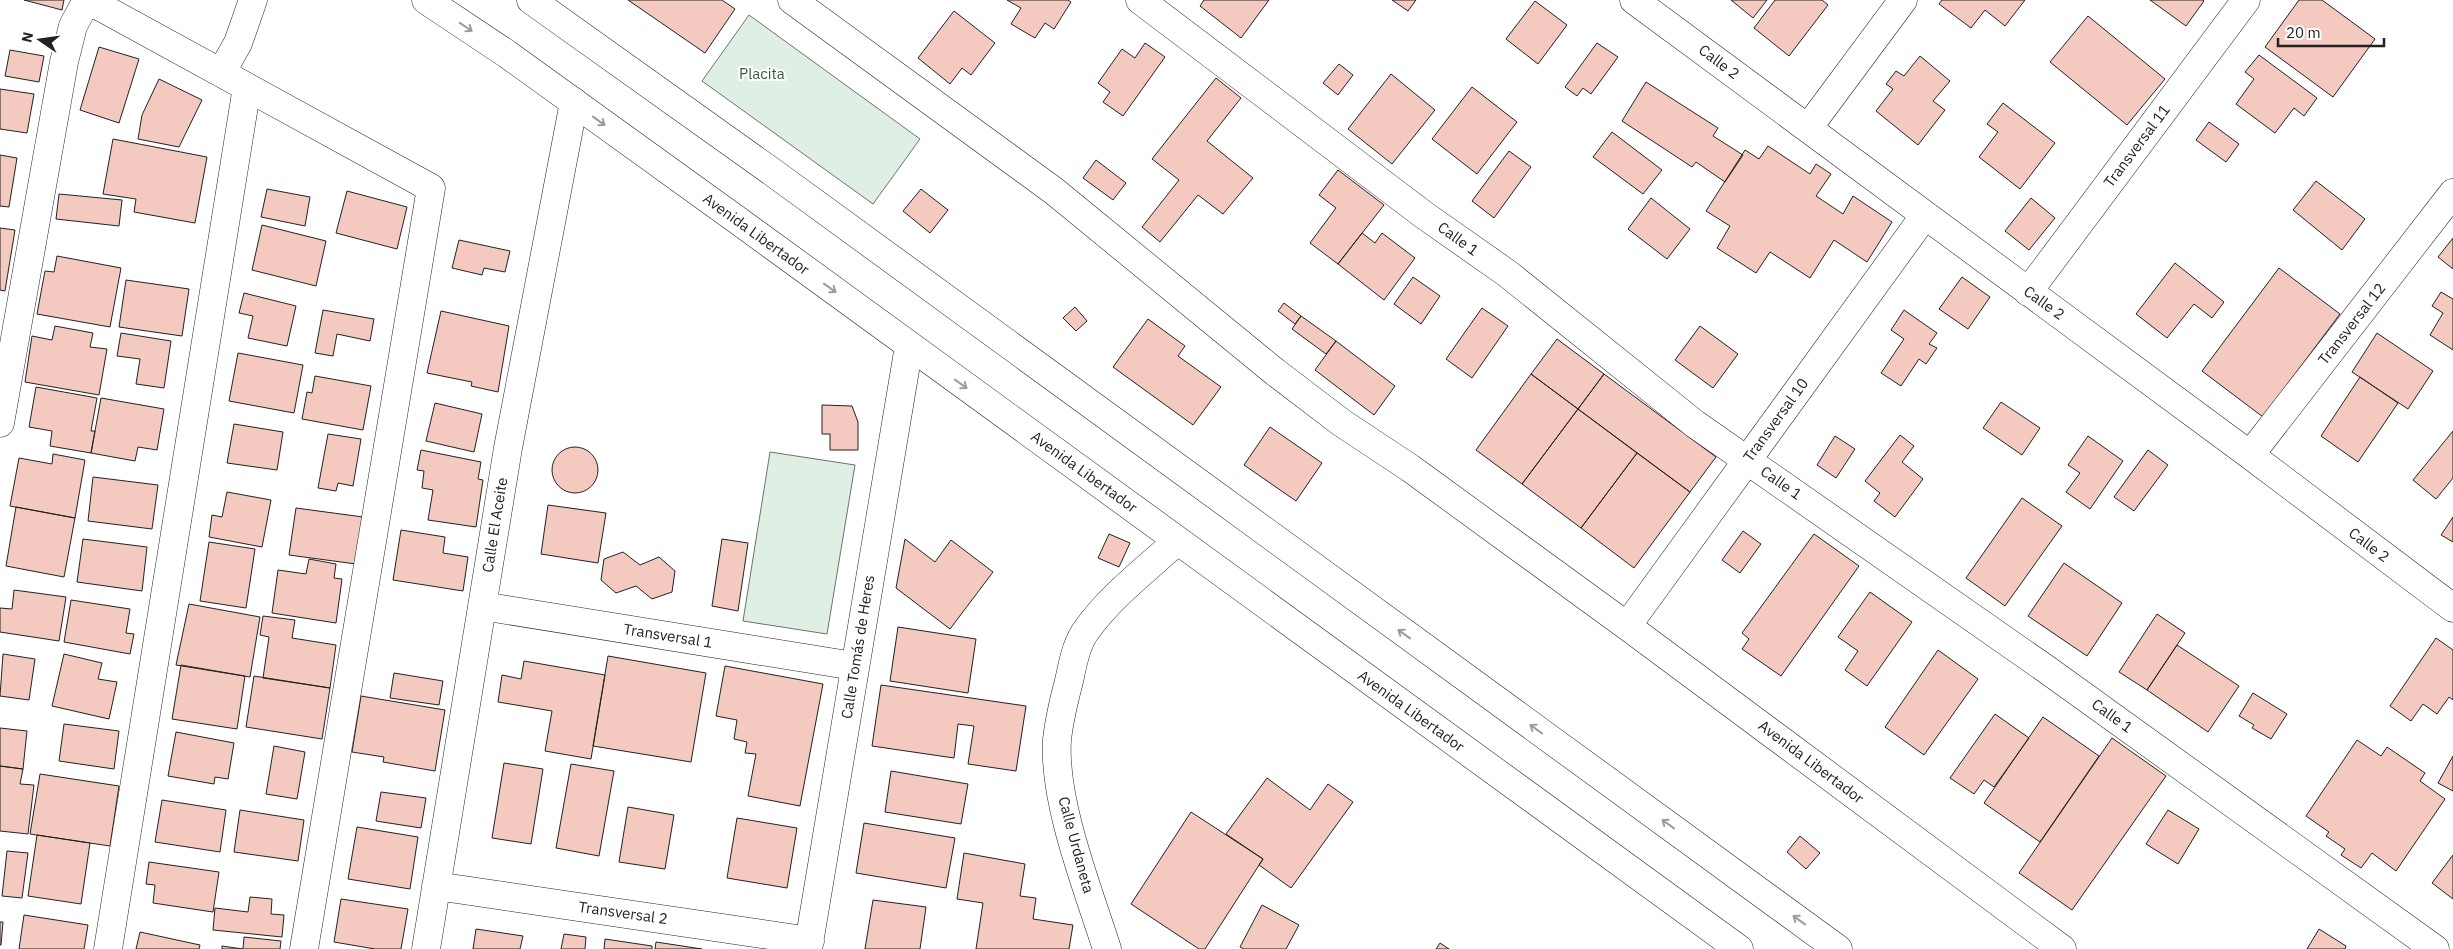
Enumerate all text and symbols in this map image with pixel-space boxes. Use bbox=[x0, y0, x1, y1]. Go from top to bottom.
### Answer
north arrow bbox=[15, 15, 65, 65]
scale bar bbox=[2278, 15, 2384, 47]
one-way arrow bbox=[459, 22, 473, 32]
text: 20 m bbox=[2286, 23, 2321, 42]
text: N bbox=[17, 30, 37, 44]
street label: Calle 2 bbox=[1695, 40, 1743, 83]
park label: Placita bbox=[739, 64, 785, 83]
street label: Transversal 11 bbox=[2099, 100, 2174, 191]
one-way arrow bbox=[592, 115, 605, 126]
street label: Avenida Libertador bbox=[699, 189, 814, 279]
street label: Calle 1 bbox=[1434, 217, 1483, 260]
street label: Transversal 12 bbox=[2314, 279, 2390, 369]
street label: Calle 2 bbox=[2020, 281, 2069, 324]
one-way arrow bbox=[823, 283, 837, 293]
street label: Transversal 10 bbox=[1739, 374, 1812, 465]
one-way arrow bbox=[954, 378, 967, 389]
street label: Avenida Libertador bbox=[1027, 427, 1142, 517]
street label: Calle 1 bbox=[1757, 462, 1806, 504]
street label: Calle El Aceite bbox=[478, 476, 511, 574]
street label: Calle 2 bbox=[2345, 523, 2393, 566]
street label: Calle Tomás de Heres bbox=[837, 574, 878, 720]
street label: Transversal 1 bbox=[622, 619, 714, 652]
one-way arrow bbox=[1398, 628, 1412, 639]
street label: Avenida Libertador bbox=[1354, 666, 1469, 756]
street label: Calle 1 bbox=[2088, 694, 2137, 737]
street label: Avenida Libertador bbox=[1755, 716, 1868, 808]
one-way arrow bbox=[1529, 724, 1543, 734]
street label: Calle Urdaneta bbox=[1054, 794, 1099, 895]
one-way arrow bbox=[1661, 819, 1675, 829]
street label: Transversal 2 bbox=[577, 897, 669, 928]
one-way arrow bbox=[1792, 915, 1806, 925]

